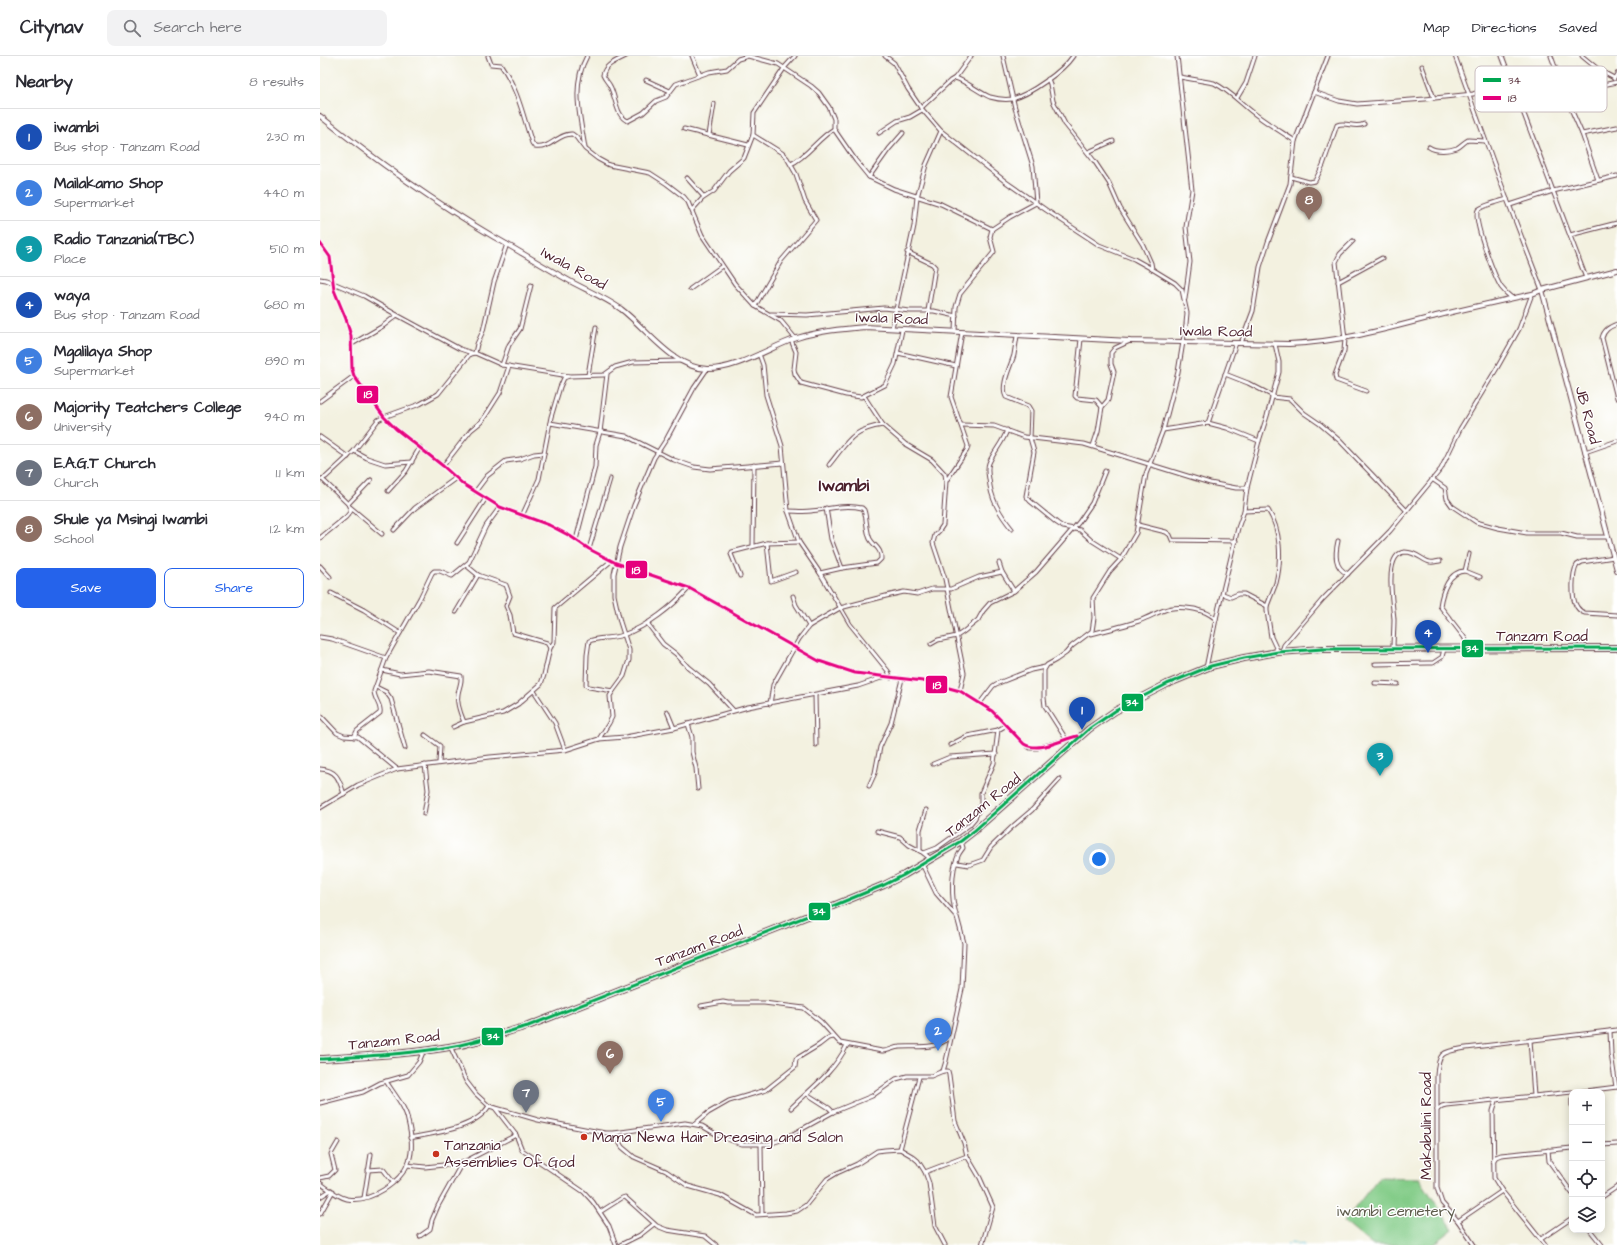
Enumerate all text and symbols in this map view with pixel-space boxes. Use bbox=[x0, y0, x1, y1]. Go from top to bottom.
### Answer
search box bbox=[107, 10, 387, 46]
text: Citynav bbox=[20, 14, 83, 41]
icon: search bbox=[121, 17, 143, 39]
text: Search here bbox=[153, 17, 242, 38]
text: Map bbox=[1423, 18, 1450, 38]
text: Directions bbox=[1472, 18, 1537, 38]
text: Saved bbox=[1559, 18, 1597, 38]
legend bbox=[1475, 66, 1607, 112]
text: Nearby bbox=[16, 70, 73, 94]
text: 8 results bbox=[249, 73, 304, 91]
text: 34 bbox=[1508, 73, 1522, 88]
text: 18 bbox=[1508, 91, 1517, 106]
text: iwambi bbox=[54, 117, 98, 138]
text: 1 bbox=[28, 128, 30, 146]
text: 230 m bbox=[266, 128, 304, 146]
text: Bus stop · Tanzam Road bbox=[54, 138, 200, 156]
text: Mailakamo Shop bbox=[54, 173, 163, 194]
text: 2 bbox=[25, 184, 33, 202]
text: 440 m bbox=[263, 184, 304, 202]
pin: 8 bbox=[1296, 187, 1322, 220]
text: Supermarket bbox=[54, 194, 135, 212]
text: Radio Tanzania(TBC) bbox=[54, 229, 194, 250]
text: 3 bbox=[26, 240, 32, 258]
text: 510 m bbox=[270, 240, 304, 258]
street label: Iwala Road bbox=[537, 242, 611, 295]
text: Place bbox=[54, 250, 86, 268]
text: waya bbox=[54, 285, 90, 306]
text: 4 bbox=[25, 296, 33, 314]
text: 680 m bbox=[264, 296, 304, 314]
text: Bus stop · Tanzam Road bbox=[54, 306, 200, 324]
street label: Iwala Road bbox=[855, 307, 929, 330]
street label: Iwala Road bbox=[1180, 320, 1253, 343]
text: Mgalilaya Shop bbox=[54, 341, 152, 362]
text: 5 bbox=[24, 352, 34, 370]
text: 890 m bbox=[265, 352, 304, 370]
text: Supermarket bbox=[54, 362, 135, 380]
street label: JB Road bbox=[1570, 384, 1605, 447]
line badge: 18 bbox=[356, 385, 379, 404]
text: 18 bbox=[364, 387, 373, 402]
text: Majority Teatchers College bbox=[54, 397, 242, 418]
text: 6 bbox=[25, 408, 33, 426]
text: 940 m bbox=[264, 408, 304, 426]
text: University bbox=[54, 418, 112, 436]
text: E.A.G.T Church bbox=[54, 453, 155, 474]
text: 7 bbox=[25, 464, 33, 482]
text: 1.1 km bbox=[276, 464, 304, 482]
text: Church bbox=[54, 474, 98, 492]
district label: Iwambi bbox=[819, 474, 870, 498]
text: Shule ya Msingi Iwambi bbox=[54, 509, 207, 530]
text: 8 bbox=[25, 520, 33, 538]
text: 1.2 km bbox=[270, 520, 304, 538]
text: School bbox=[54, 530, 94, 548]
line badge: 18 bbox=[625, 560, 648, 579]
text: 18 bbox=[632, 563, 641, 578]
button: Save bbox=[16, 568, 156, 608]
button: Share bbox=[164, 568, 304, 608]
pin: 4 bbox=[1415, 620, 1441, 653]
street label: Tanzam Road bbox=[1496, 626, 1588, 647]
line badge: 34 bbox=[1461, 639, 1484, 658]
text: 34 bbox=[1464, 641, 1479, 656]
line badge: 18 bbox=[925, 675, 948, 694]
text: 18 bbox=[933, 678, 942, 693]
line badge: 34 bbox=[1121, 693, 1144, 712]
text: 34 bbox=[1124, 695, 1139, 710]
pin: 1 bbox=[1069, 697, 1095, 730]
pin: 3 bbox=[1367, 743, 1393, 776]
street label: Tanzam Road bbox=[941, 768, 1026, 842]
your location bbox=[1089, 849, 1109, 869]
line badge: 34 bbox=[808, 902, 831, 921]
text: 34 bbox=[811, 904, 826, 919]
street label: Tanzam Road bbox=[653, 920, 746, 973]
pin: 2 bbox=[925, 1018, 951, 1051]
street label: Tanzam Road bbox=[347, 1025, 441, 1056]
line badge: 34 bbox=[481, 1027, 504, 1046]
text: 34 bbox=[485, 1029, 500, 1044]
pin: 6 bbox=[597, 1041, 623, 1074]
street label: Makabulini Road bbox=[1416, 1072, 1437, 1180]
pin: 7 bbox=[513, 1080, 539, 1113]
pin: 5 bbox=[648, 1089, 674, 1122]
map controls bbox=[1569, 1089, 1605, 1233]
button: + bbox=[1569, 1089, 1605, 1125]
button: − bbox=[1569, 1125, 1605, 1161]
place label: Mama Newa Hair Dreasing and Salon bbox=[592, 1127, 844, 1149]
marker: Mama Newa Hair Dreasing and Salon bbox=[579, 1132, 589, 1142]
place label: Tanzania Assemblies Of God bbox=[444, 1135, 575, 1173]
marker: Tanzania Assemblies Of God bbox=[431, 1149, 441, 1159]
button: locate bbox=[1569, 1161, 1605, 1197]
button: layers bbox=[1569, 1197, 1605, 1233]
park label: iwambi cemetery bbox=[1337, 1201, 1455, 1223]

